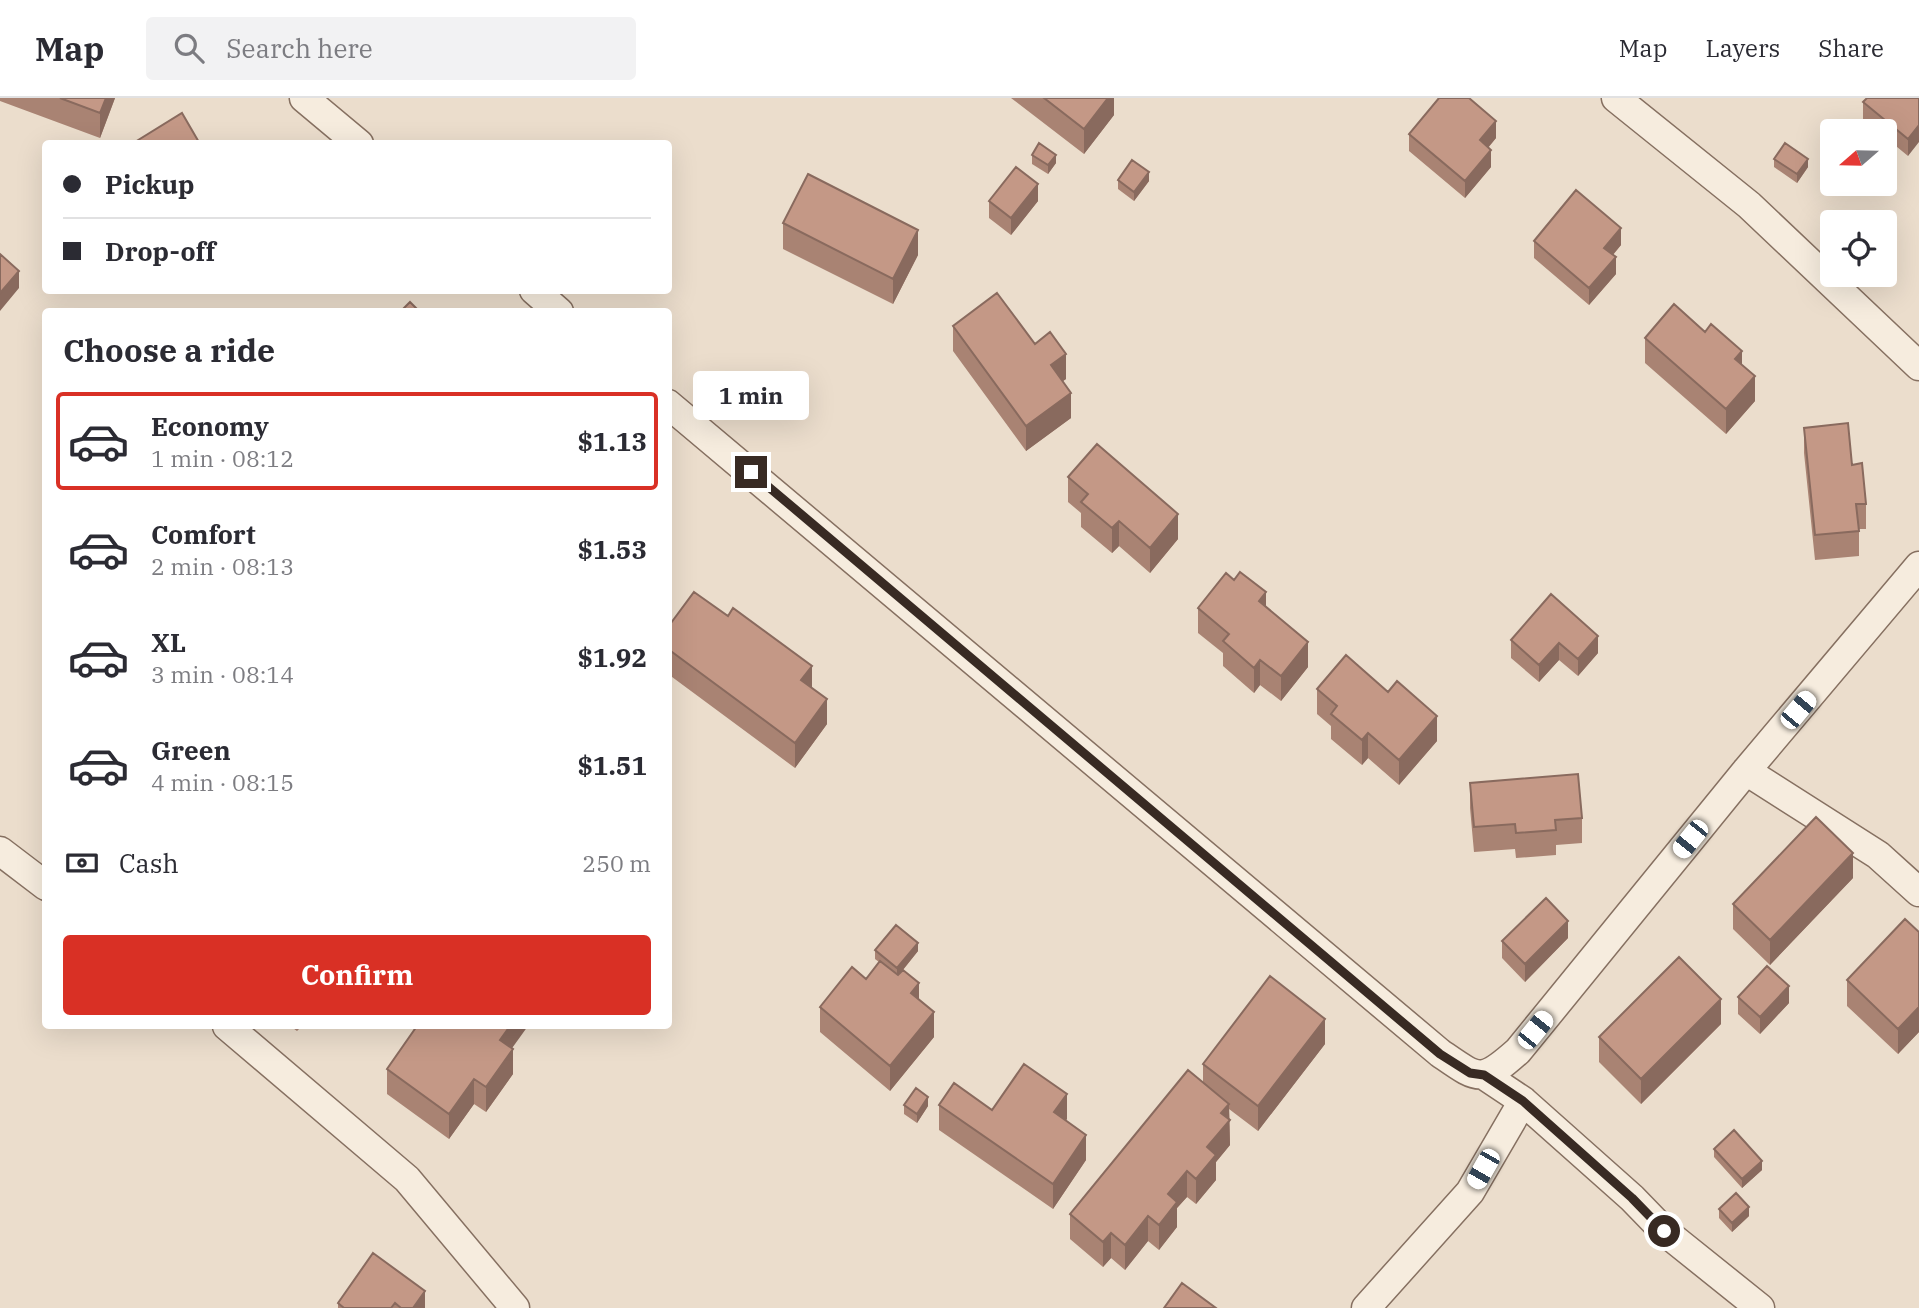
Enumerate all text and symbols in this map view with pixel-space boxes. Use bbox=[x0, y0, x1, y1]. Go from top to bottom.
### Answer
search box bbox=[146, 17, 636, 80]
text: Map bbox=[35, 27, 104, 70]
icon: search bbox=[170, 29, 208, 67]
text: Search here bbox=[226, 31, 373, 65]
text: Map bbox=[1619, 32, 1667, 64]
text: Layers bbox=[1705, 32, 1780, 64]
text: Share bbox=[1818, 32, 1884, 64]
north arrow bbox=[1820, 119, 1897, 196]
map controls bbox=[1820, 119, 1897, 287]
text: Pickup bbox=[105, 167, 195, 201]
button: locate bbox=[1820, 210, 1897, 287]
text: Drop-off bbox=[105, 234, 216, 268]
text: Choose a ride bbox=[63, 329, 275, 371]
callout: 1 min bbox=[693, 370, 809, 420]
text: 1 min bbox=[719, 380, 783, 410]
text: Economy bbox=[151, 409, 269, 443]
icon: car bbox=[67, 410, 130, 473]
text: $1.13 bbox=[577, 424, 647, 458]
text: 1 min · 08:12 bbox=[151, 443, 294, 473]
route end bbox=[735, 456, 767, 488]
text: Comfort bbox=[151, 517, 256, 551]
icon: car bbox=[67, 518, 130, 581]
text: $1.53 bbox=[577, 532, 647, 566]
text: 2 min · 08:13 bbox=[151, 551, 294, 581]
text: XL bbox=[151, 625, 186, 659]
icon: car bbox=[67, 626, 130, 689]
text: $1.92 bbox=[577, 640, 647, 674]
text: 3 min · 08:14 bbox=[151, 659, 294, 689]
car bbox=[1777, 687, 1820, 733]
text: Green bbox=[151, 733, 231, 767]
icon: car bbox=[67, 734, 130, 797]
text: $1.51 bbox=[577, 748, 647, 782]
text: 4 min · 08:15 bbox=[151, 767, 294, 797]
car bbox=[1669, 816, 1712, 862]
icon: cash bbox=[63, 844, 101, 882]
text: Cash bbox=[119, 846, 179, 880]
text: 250 m bbox=[582, 848, 651, 878]
button: Confirm bbox=[63, 935, 651, 1015]
car bbox=[1514, 1007, 1557, 1053]
car bbox=[1464, 1146, 1503, 1192]
route start bbox=[1648, 1215, 1680, 1247]

